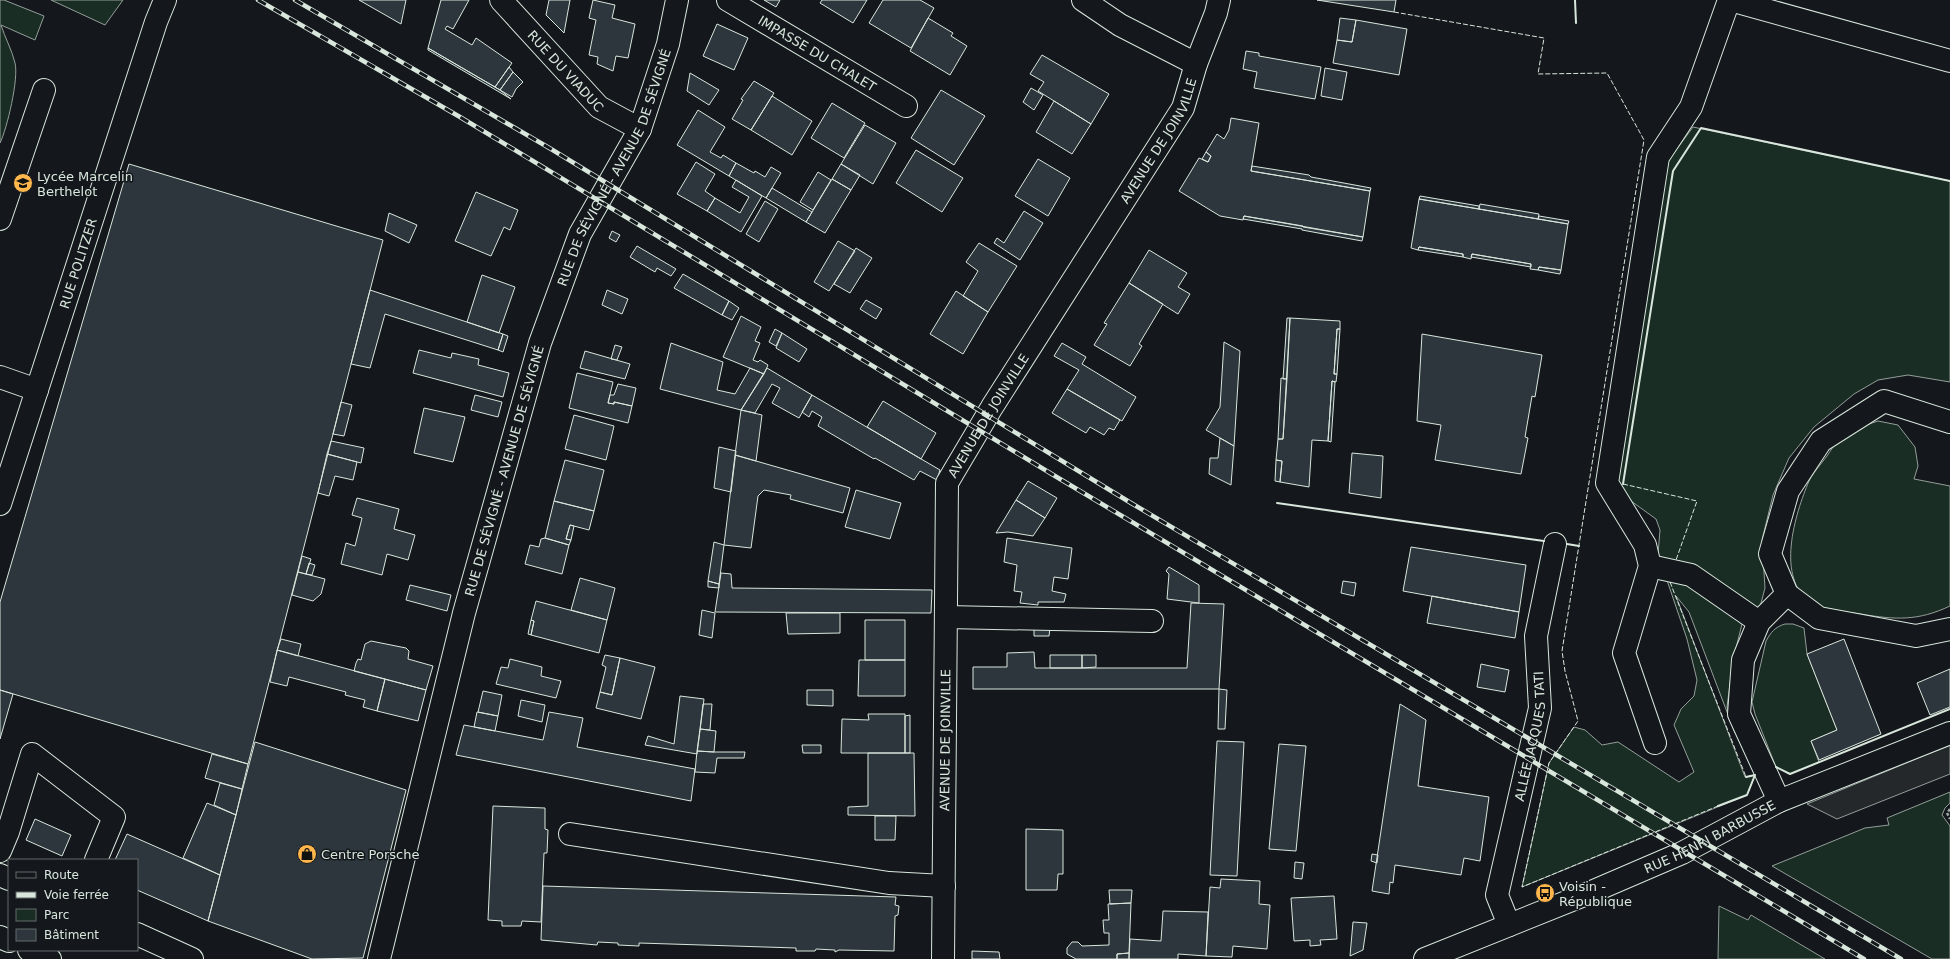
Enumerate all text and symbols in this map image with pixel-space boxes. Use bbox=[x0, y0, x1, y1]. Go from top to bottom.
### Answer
street label: IMPASSE DU CHALET bbox=[756, 12, 879, 94]
street label: RUE DU VIADUC bbox=[525, 27, 607, 115]
street label: RUE DE SÉVIGNÉ - AVENUE DE SÉVIGNÉ bbox=[554, 47, 673, 288]
street label: AVENUE DE JOINVILLE bbox=[1117, 76, 1199, 206]
place label: Lycée Marcelin Berthelot bbox=[37, 169, 133, 199]
school or university icon: Lycée Marcelin Berthelot bbox=[12, 172, 34, 194]
street label: RUE POLITZER bbox=[56, 216, 100, 310]
street label: RUE DE SÉVIGNÉ - AVENUE DE SÉVIGNÉ bbox=[462, 344, 546, 598]
street label: AVENUE DE JOINVILLE bbox=[945, 351, 1032, 480]
street label: AVENUE DE JOINVILLE bbox=[937, 669, 953, 811]
street label: ALLÉE JACQUES TATI bbox=[1511, 671, 1548, 803]
street label: RUE HENRI BARBUSSE bbox=[1641, 797, 1778, 876]
shop icon: Centre Porsche bbox=[296, 843, 318, 865]
place label: Centre Porsche bbox=[321, 847, 419, 862]
legend bbox=[8, 859, 138, 951]
text: Route bbox=[44, 868, 79, 882]
place label: Voisin - République bbox=[1559, 879, 1632, 909]
bus stop icon: Voisin - République bbox=[1534, 882, 1556, 904]
text: Voie ferrée bbox=[44, 888, 109, 902]
text: Parc bbox=[44, 908, 69, 922]
text: Bâtiment bbox=[44, 928, 99, 942]

